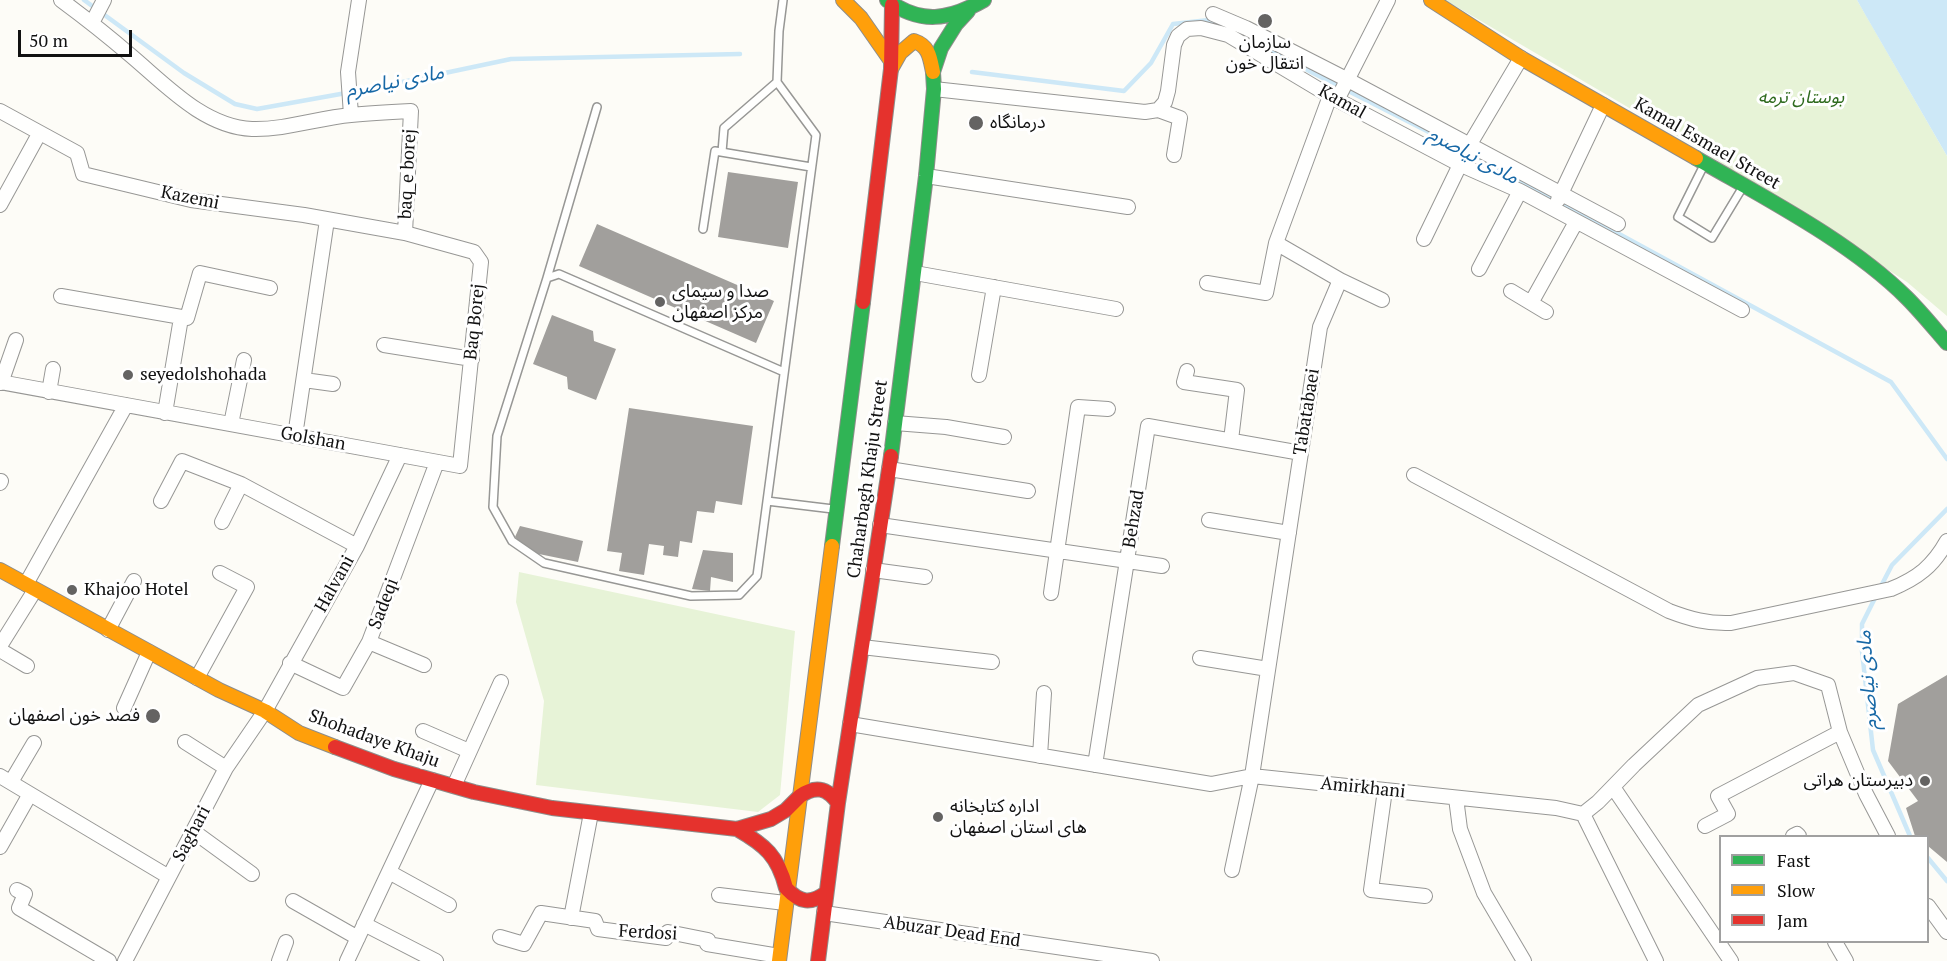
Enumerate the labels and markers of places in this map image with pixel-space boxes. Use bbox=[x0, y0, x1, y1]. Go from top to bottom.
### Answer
marker: سازمان انتقال خون bbox=[1256, 12, 1274, 30]
place label: سازمان انتقال خون bbox=[1226, 32, 1304, 74]
place label: درمانگاه bbox=[990, 112, 1046, 134]
marker: درمانگاه bbox=[967, 114, 985, 132]
place label: صدا و سیمای مرکز اصفهان bbox=[672, 281, 769, 324]
marker: صدا و سیمای مرکز اصفهان bbox=[653, 295, 667, 309]
place label: seyedolshohada bbox=[140, 364, 267, 386]
marker: seyedolshohada bbox=[121, 368, 135, 382]
place label: Khajoo Hotel bbox=[84, 579, 189, 601]
marker: Khajoo Hotel bbox=[65, 583, 79, 597]
place label: فصد خون اصفهان bbox=[9, 705, 140, 727]
marker: فصد خون اصفهان bbox=[144, 707, 162, 725]
place label: دبیرستان هراتی bbox=[1804, 770, 1913, 792]
marker: دبیرستان هراتی bbox=[1918, 774, 1932, 788]
place label: اداره کتابخانه های استان اصفهان bbox=[950, 796, 1087, 838]
marker: اداره کتابخانه های استان اصفهان bbox=[931, 810, 945, 824]

